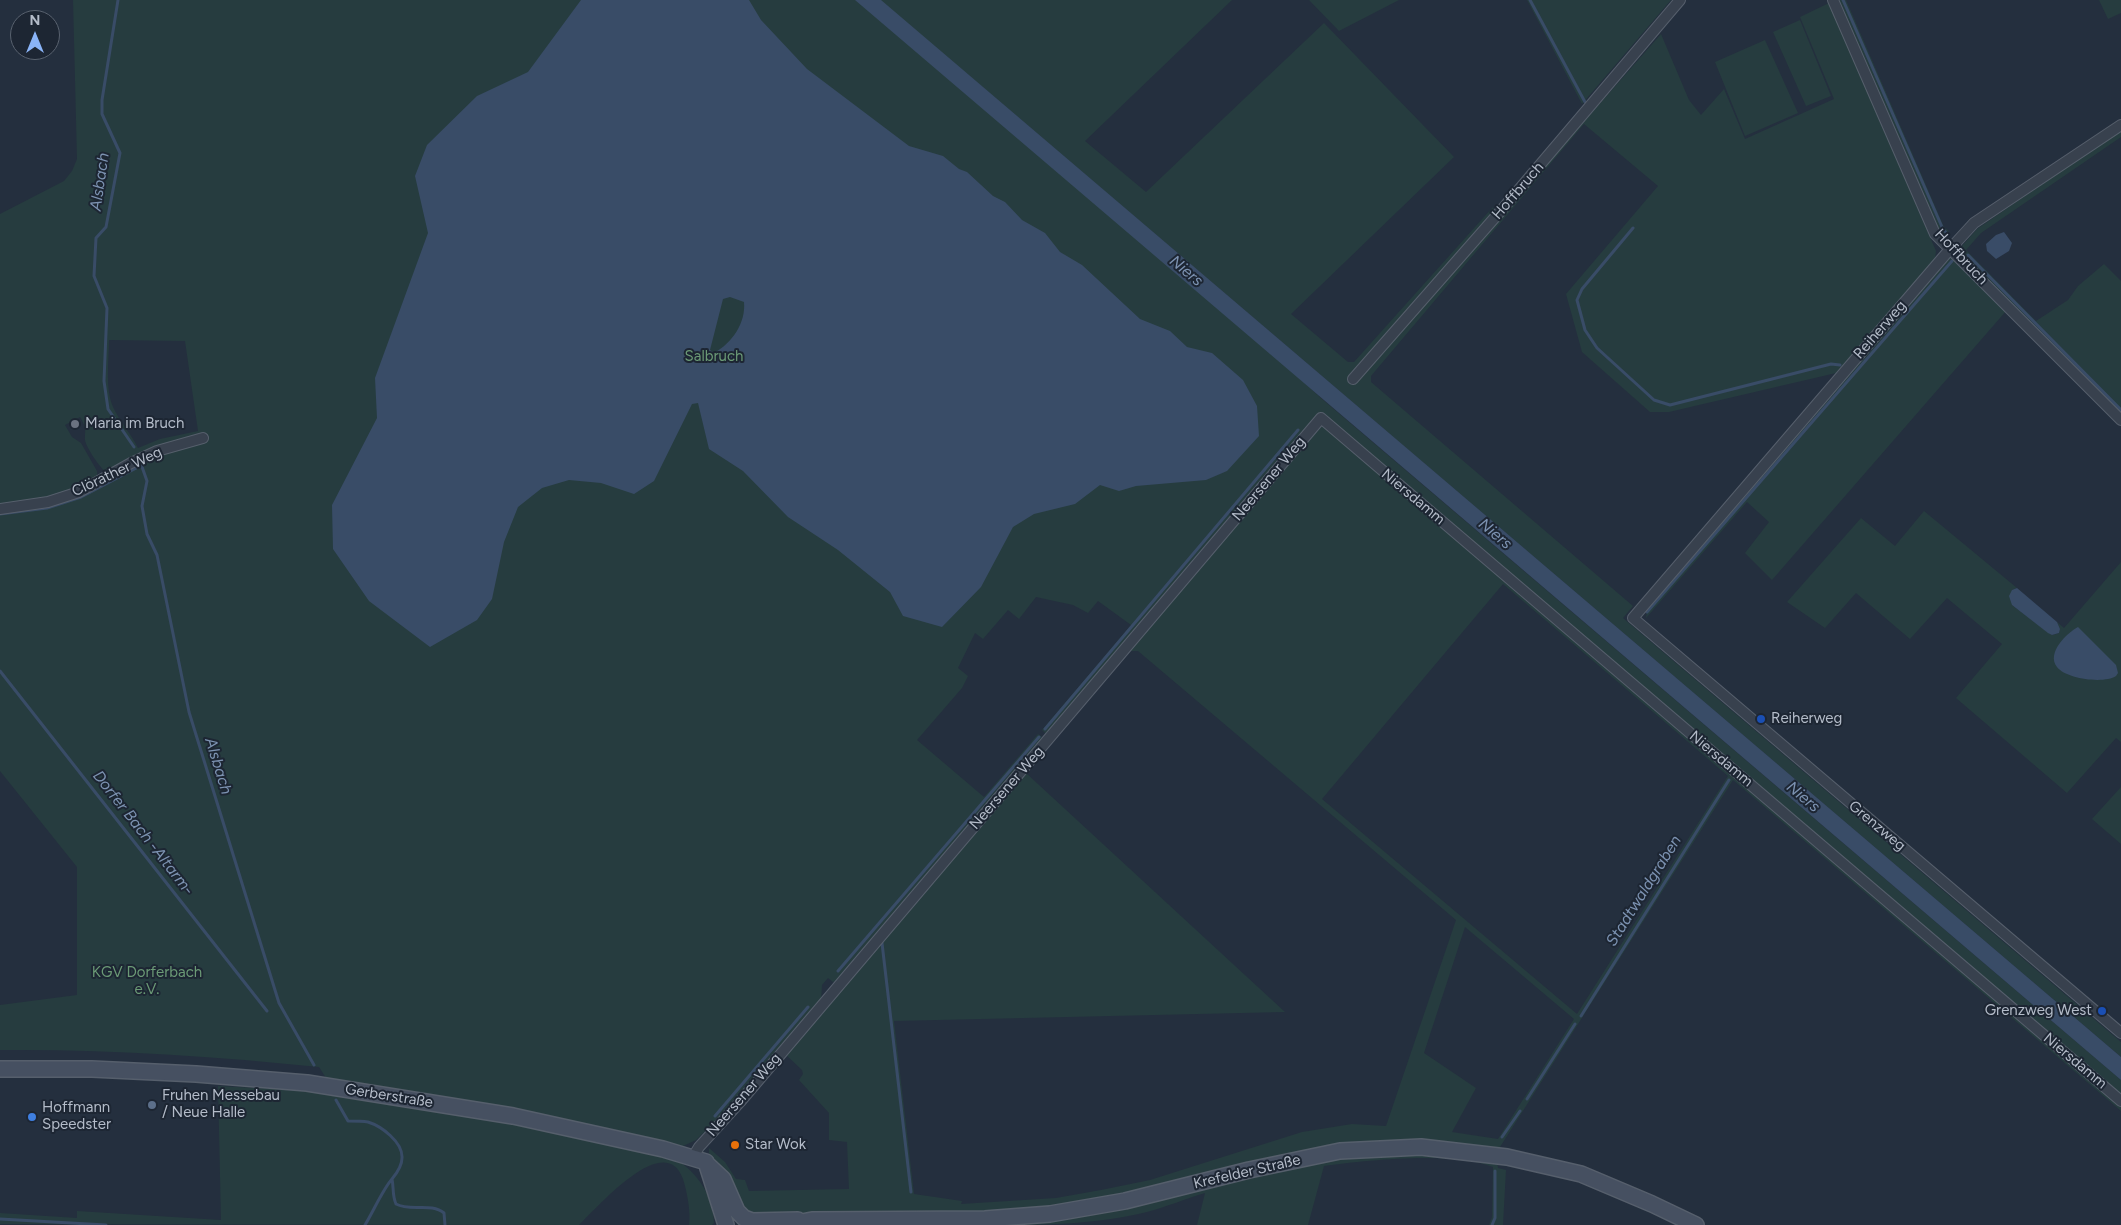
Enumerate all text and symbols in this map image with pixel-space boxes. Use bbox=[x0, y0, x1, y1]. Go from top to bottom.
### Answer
north arrow bbox=[10, 10, 60, 60]
text: N bbox=[30, 12, 40, 29]
water label: Alsbach bbox=[86, 152, 114, 212]
street label: Hoffbruch bbox=[1488, 159, 1548, 223]
street label: Hoffbruch bbox=[1931, 225, 1991, 289]
water label: Niers bbox=[1165, 251, 1207, 291]
street label: Reiherweg bbox=[1850, 297, 1910, 363]
park label: Salbruch bbox=[685, 348, 743, 366]
place label: Maria im Bruch bbox=[85, 415, 184, 433]
marker: Maria im Bruch bbox=[69, 418, 81, 430]
street label: Neersener Weg bbox=[1229, 433, 1309, 525]
street label: Clörather Weg bbox=[69, 443, 165, 501]
street label: Niersdamm bbox=[1378, 465, 1448, 529]
water label: Niers bbox=[1474, 514, 1516, 554]
place label: Reiherweg bbox=[1771, 710, 1842, 728]
marker: Reiherweg bbox=[1755, 713, 1767, 725]
street label: Niersdamm bbox=[1686, 727, 1756, 791]
water label: Alsbach bbox=[200, 735, 236, 797]
street label: Neersener Weg bbox=[966, 743, 1048, 833]
water label: Dorfer Bach -Altarm- bbox=[88, 767, 198, 899]
water label: Niers bbox=[1782, 777, 1824, 817]
street label: Grenzweg bbox=[1845, 797, 1909, 855]
water label: Stadtwaldgraben bbox=[1602, 832, 1686, 950]
park label: KGV Dorferbach e.V. bbox=[92, 964, 202, 999]
place label: Grenzweg West bbox=[1985, 1002, 2092, 1020]
marker: Grenzweg West bbox=[2096, 1005, 2108, 1017]
street label: Niersdamm bbox=[2040, 1029, 2110, 1093]
street label: Neersener Weg bbox=[703, 1050, 785, 1140]
street label: Gerberstraße bbox=[344, 1080, 434, 1112]
place label: Fruhen Messebau / Neue Halle bbox=[162, 1087, 280, 1122]
place label: Hoffmann Speedster bbox=[42, 1099, 111, 1134]
marker: Fruhen Messebau / Neue Halle bbox=[146, 1099, 158, 1111]
marker: Hoffmann Speedster bbox=[26, 1111, 38, 1123]
place label: Star Wok bbox=[745, 1136, 806, 1154]
marker: Star Wok bbox=[729, 1139, 741, 1151]
street label: Krefelder Straße bbox=[1192, 1151, 1302, 1193]

